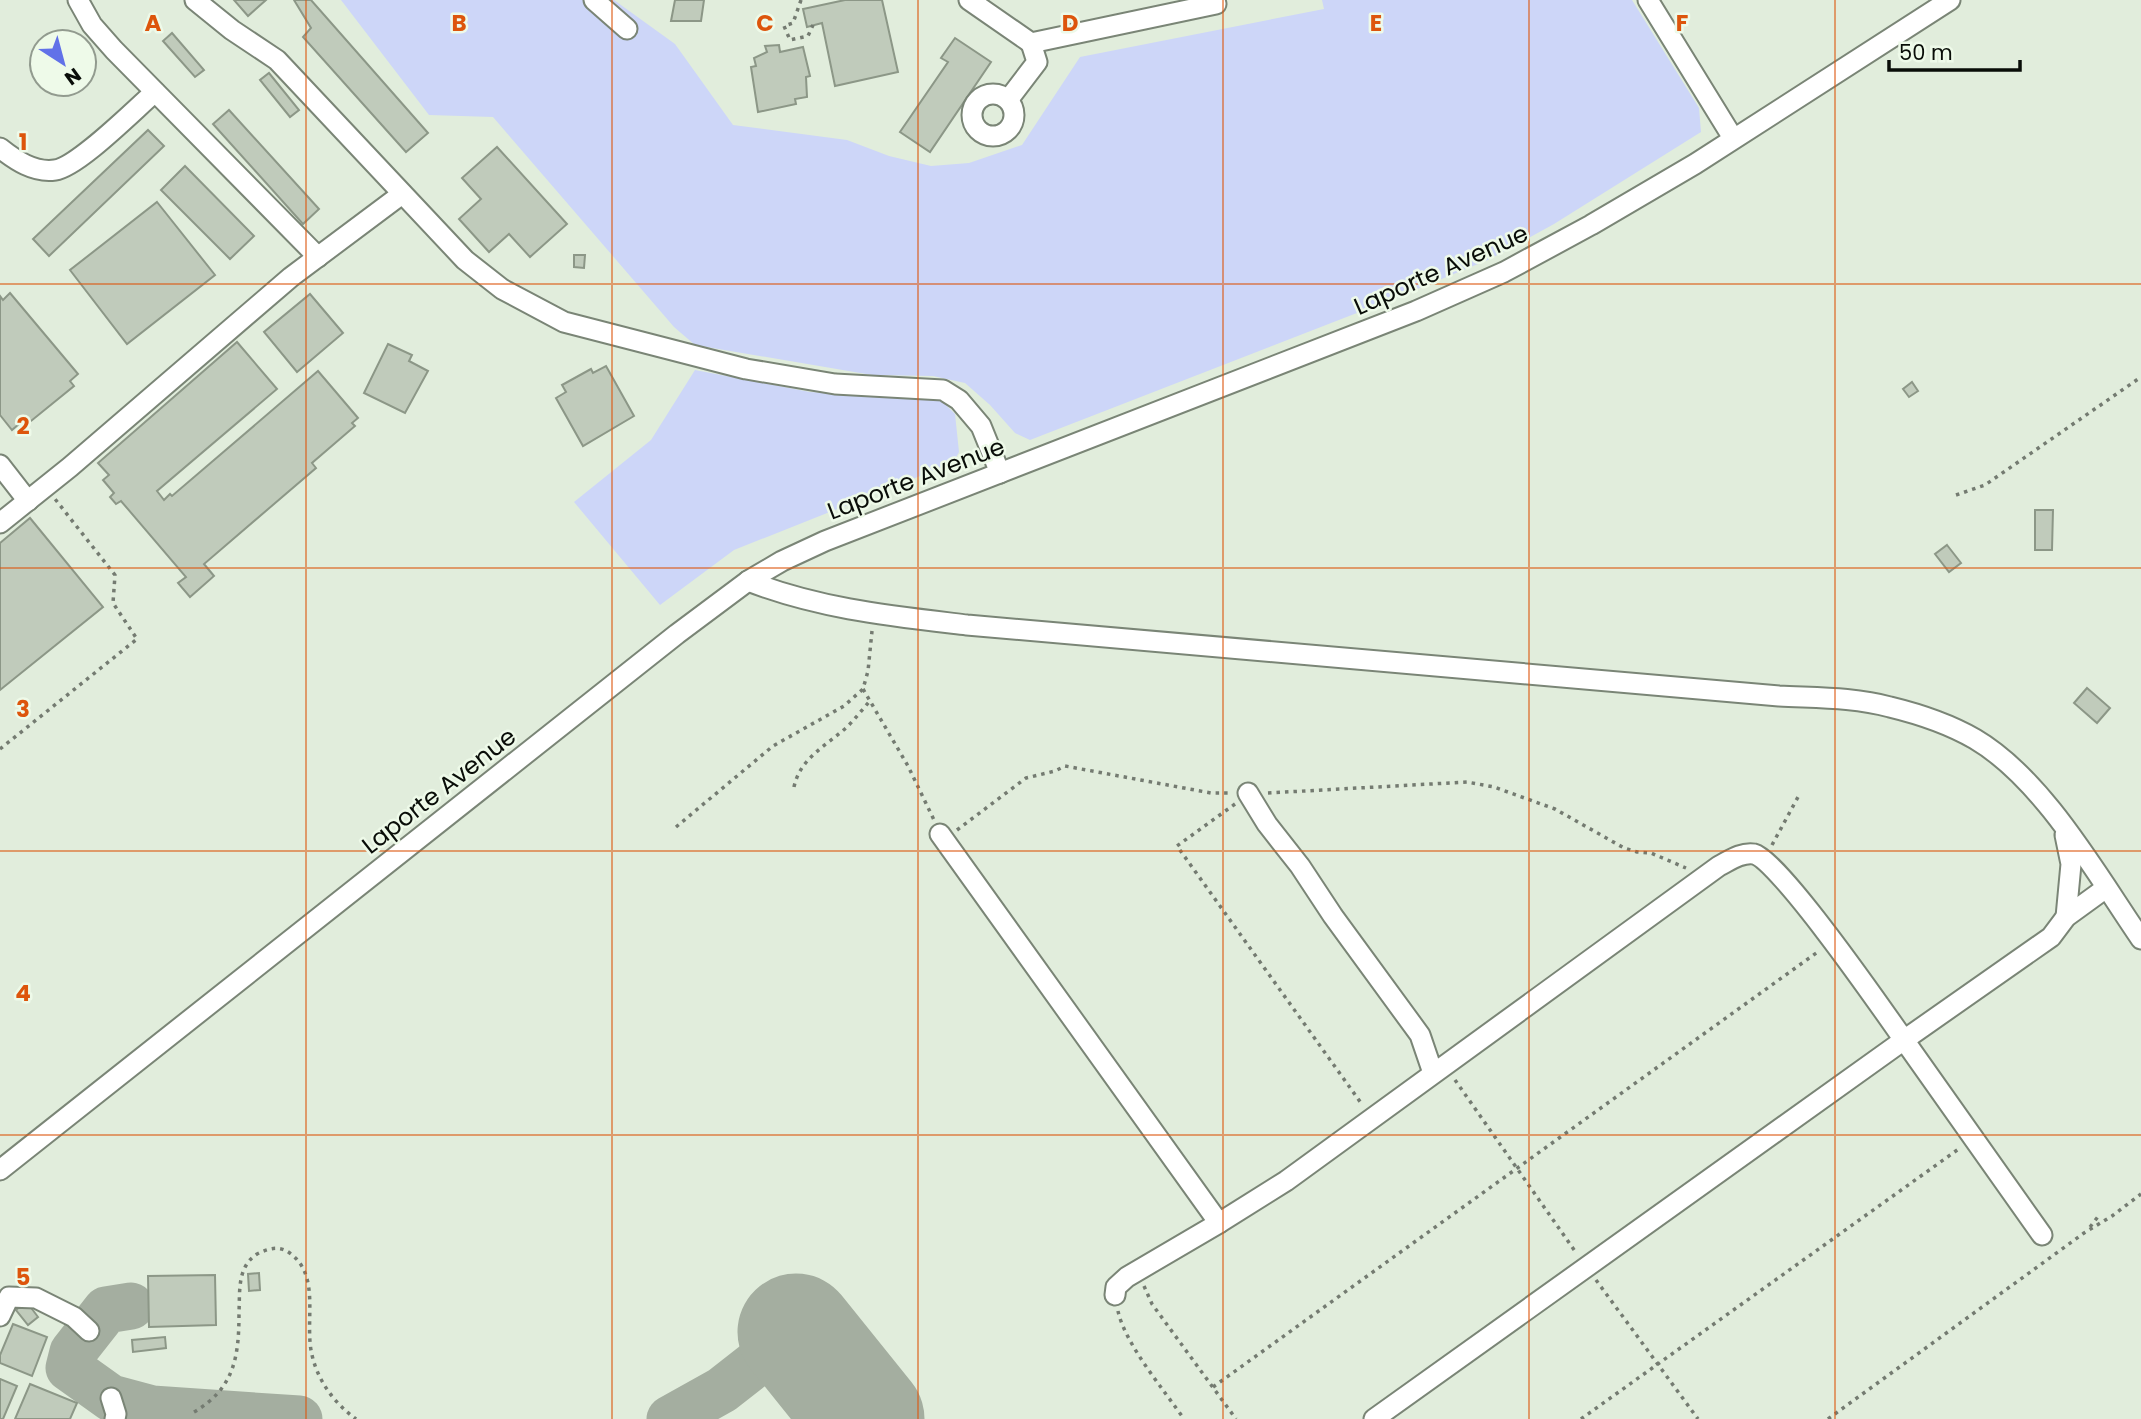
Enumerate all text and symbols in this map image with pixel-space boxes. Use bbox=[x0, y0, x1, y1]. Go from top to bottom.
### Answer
text: A bbox=[145, 7, 162, 39]
text: B bbox=[451, 7, 467, 39]
text: C bbox=[756, 7, 774, 39]
text: D bbox=[1062, 7, 1078, 39]
text: E bbox=[1370, 7, 1382, 39]
text: F bbox=[1676, 7, 1688, 39]
north arrow bbox=[28, 28, 98, 98]
scale bar bbox=[1889, 28, 2020, 72]
text: 50 m bbox=[1899, 38, 1953, 67]
text: N bbox=[59, 61, 86, 91]
text: 1 bbox=[19, 126, 27, 158]
street label: Laporte Avenue bbox=[1349, 216, 1533, 323]
text: 2 bbox=[16, 410, 30, 442]
street label: Laporte Avenue bbox=[822, 430, 1009, 527]
text: 3 bbox=[16, 693, 30, 725]
street label: Laporte Avenue bbox=[355, 720, 523, 861]
text: 4 bbox=[15, 977, 31, 1009]
text: 5 bbox=[16, 1261, 30, 1293]

